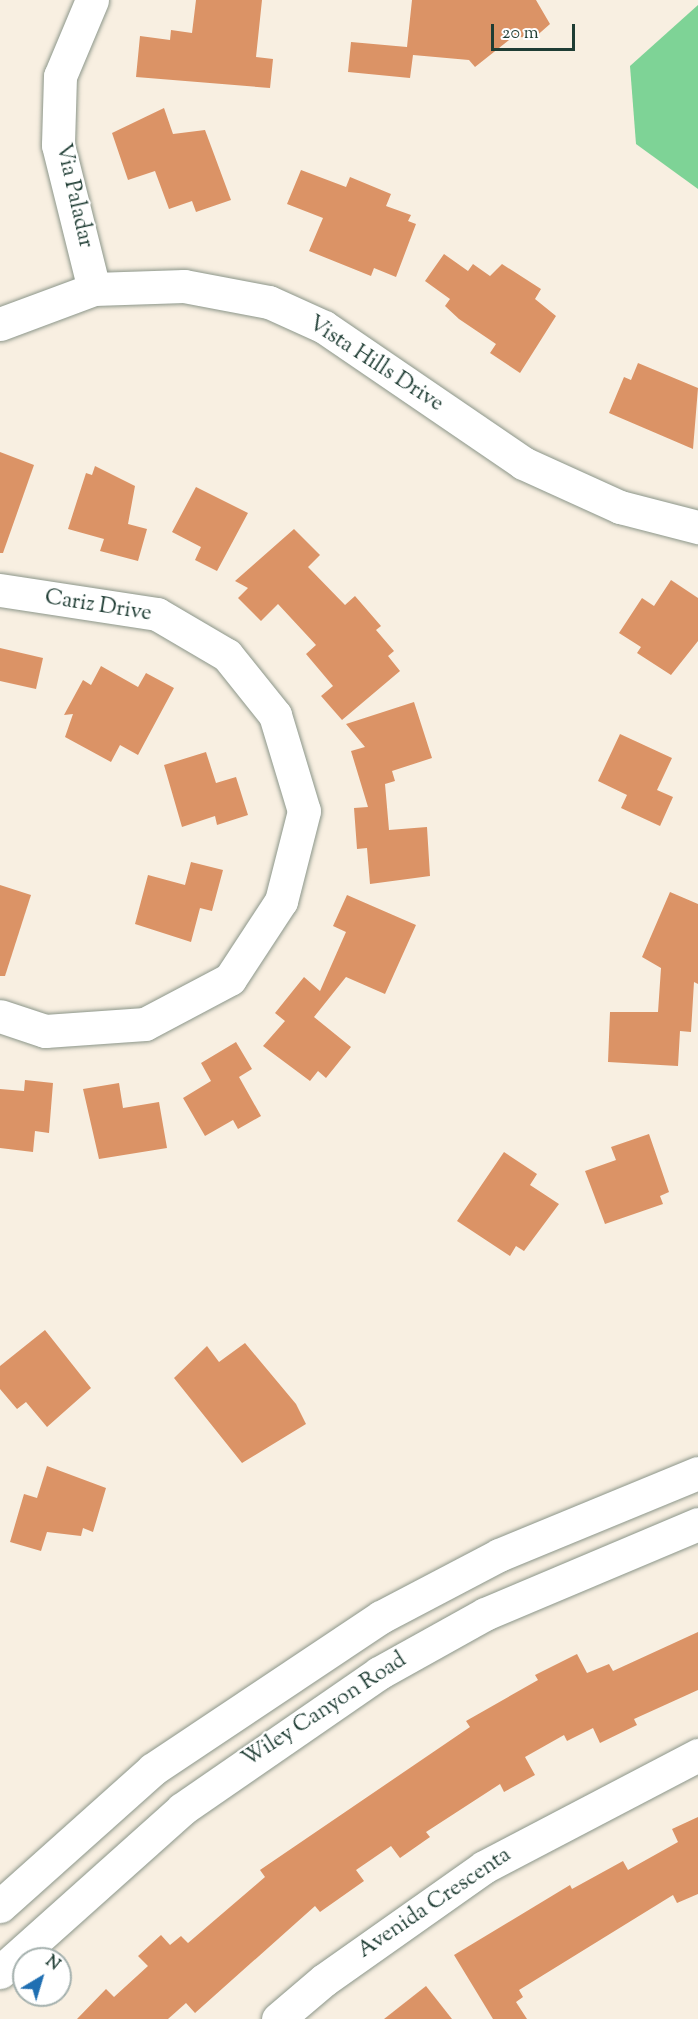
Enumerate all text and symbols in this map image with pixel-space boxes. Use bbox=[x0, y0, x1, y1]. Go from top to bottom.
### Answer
scale bar bbox=[494, 12, 578, 50]
text: 20 m bbox=[502, 21, 539, 47]
street label: Via Paladar bbox=[48, 141, 98, 251]
street label: Vista Hills Drive bbox=[302, 311, 448, 419]
street label: Cariz Drive bbox=[43, 586, 153, 628]
street label: Wiley Canyon Road bbox=[238, 1648, 412, 1774]
street label: Avenida Crescenta bbox=[353, 1843, 517, 1965]
north arrow bbox=[12, 1947, 72, 2007]
text: N bbox=[40, 1951, 64, 1977]

